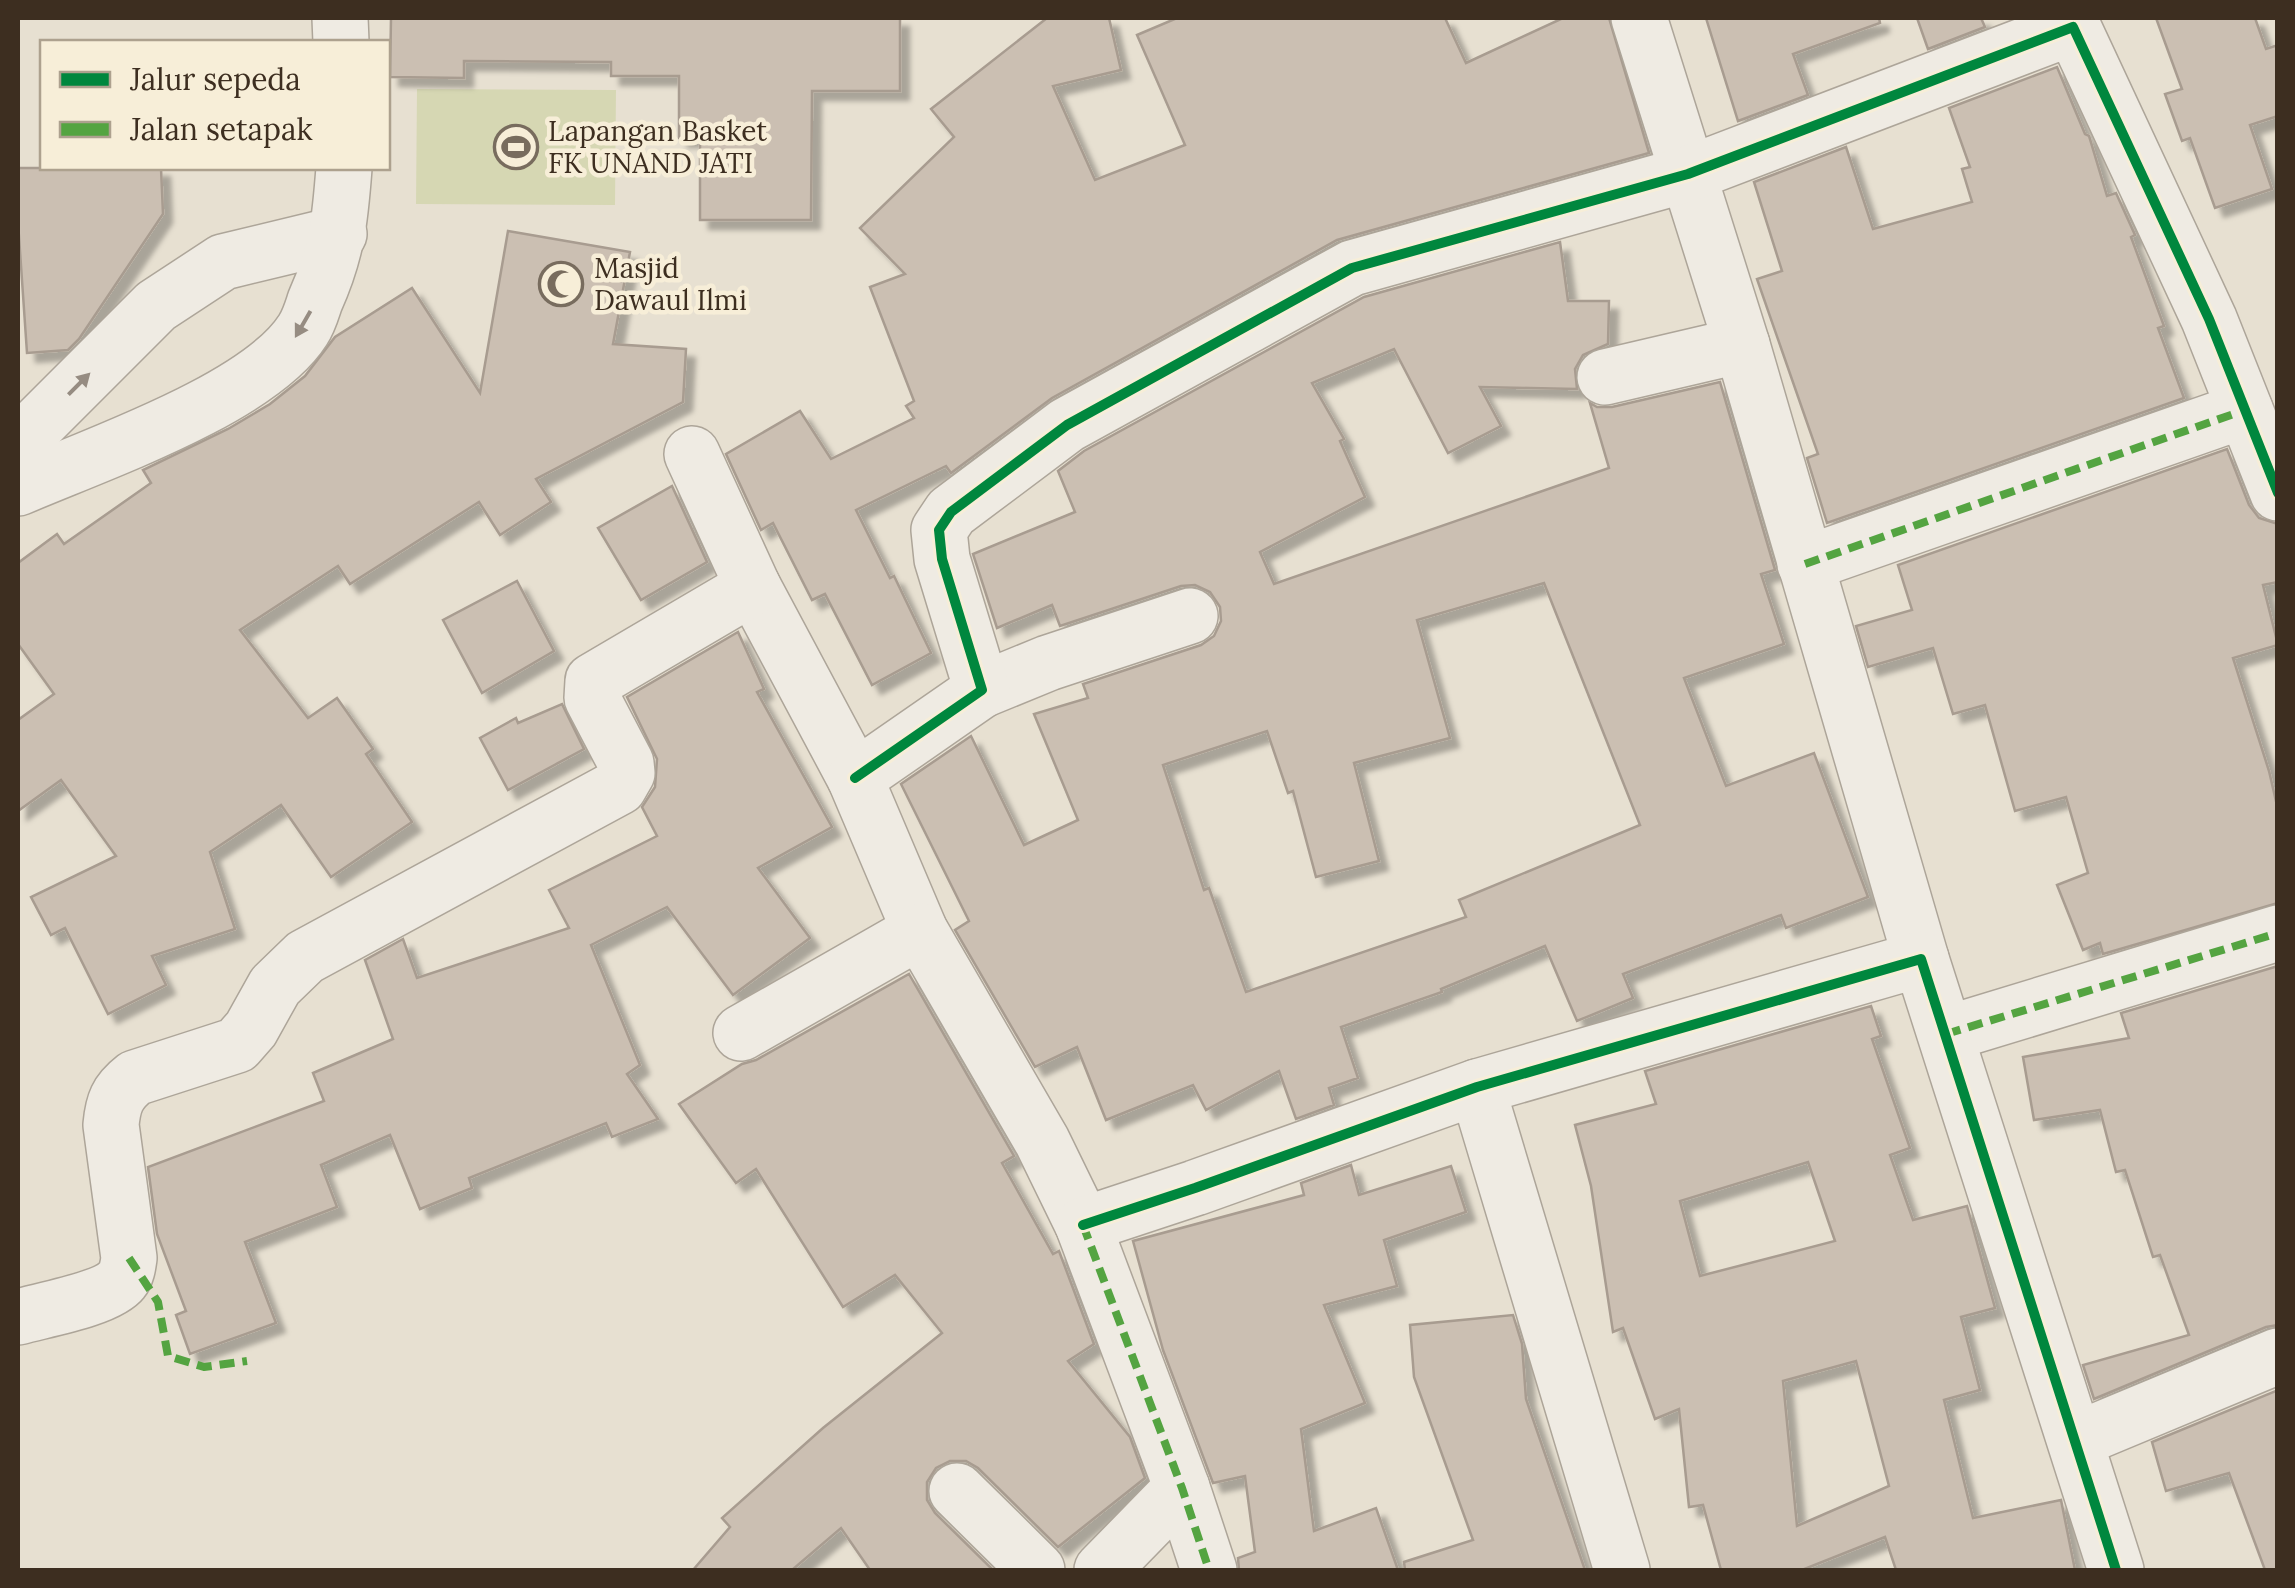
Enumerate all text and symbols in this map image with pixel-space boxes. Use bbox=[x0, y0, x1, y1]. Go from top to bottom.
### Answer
legend bbox=[40, 40, 390, 170]
text: Jalur sepeda bbox=[129, 60, 301, 98]
text: Jalan setapak bbox=[129, 110, 313, 148]
place label: Lapangan Basket FK UNAND JATI bbox=[548, 113, 767, 181]
sports icon: Lapangan Basket FK UNAND JATI bbox=[493, 124, 539, 170]
place label: Masjid Dawaul Ilmi bbox=[594, 250, 747, 318]
mosque icon: Masjid Dawaul Ilmi bbox=[538, 261, 584, 307]
one-way arrow bbox=[295, 310, 313, 338]
one-way arrow bbox=[66, 372, 90, 396]

